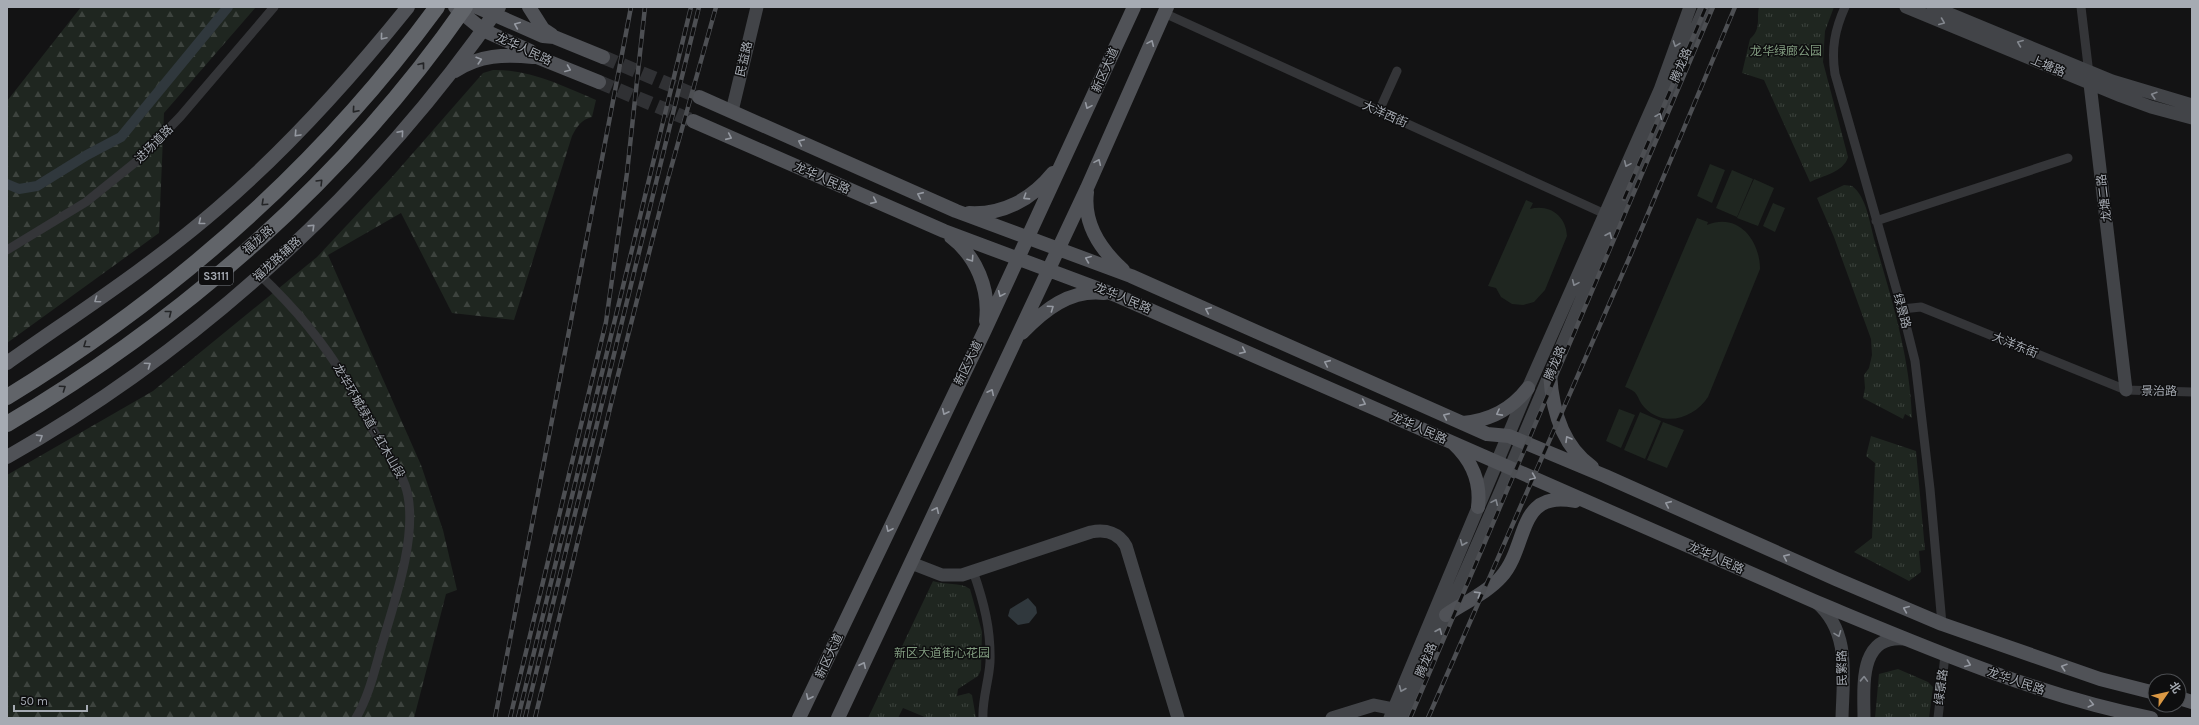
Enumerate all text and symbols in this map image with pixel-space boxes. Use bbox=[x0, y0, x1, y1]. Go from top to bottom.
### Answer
one-way arrow bbox=[1938, 18, 1945, 26]
one-way arrow bbox=[513, 21, 520, 29]
street label: 龙华人民路 bbox=[494, 30, 554, 68]
one-way arrow bbox=[381, 32, 388, 40]
street label: 民益路 bbox=[733, 40, 755, 78]
one-way arrow bbox=[1146, 40, 1154, 47]
one-way arrow bbox=[1673, 40, 1681, 47]
one-way arrow bbox=[2017, 40, 2025, 48]
park label: 龙华绿廊公园 bbox=[1750, 44, 1822, 58]
street label: 新区大道 bbox=[1089, 45, 1121, 95]
street label: 腾龙路 bbox=[1668, 46, 1694, 84]
street label: 上塘路 bbox=[2029, 53, 2067, 79]
one-way arrow bbox=[475, 56, 482, 65]
one-way arrow bbox=[417, 62, 424, 69]
one-way arrow bbox=[564, 65, 571, 73]
one-way arrow bbox=[2151, 91, 2158, 100]
street label: 大洋西街 bbox=[1360, 98, 1410, 130]
one-way arrow bbox=[1085, 103, 1093, 110]
one-way arrow bbox=[352, 105, 359, 113]
one-way arrow bbox=[1655, 112, 1663, 119]
street label: 进场道路 bbox=[132, 122, 176, 166]
one-way arrow bbox=[294, 129, 301, 136]
one-way arrow bbox=[397, 130, 404, 138]
one-way arrow bbox=[725, 132, 732, 140]
one-way arrow bbox=[798, 139, 806, 147]
street label: 龙华人民路 bbox=[792, 159, 852, 197]
one-way arrow bbox=[1093, 159, 1101, 167]
one-way arrow bbox=[1624, 160, 1632, 167]
street label: 龙塘二路 bbox=[2094, 173, 2114, 223]
one-way arrow bbox=[315, 179, 323, 187]
one-way arrow bbox=[917, 192, 924, 200]
one-way arrow bbox=[1023, 192, 1030, 200]
one-way arrow bbox=[870, 196, 877, 204]
one-way arrow bbox=[261, 198, 269, 206]
one-way arrow bbox=[199, 217, 206, 224]
street label: 福龙路 bbox=[240, 223, 276, 257]
one-way arrow bbox=[307, 224, 315, 232]
one-way arrow bbox=[1604, 232, 1612, 239]
street label: 福龙路辅路 bbox=[250, 234, 304, 284]
one-way arrow bbox=[966, 255, 974, 262]
one-way arrow bbox=[1085, 256, 1092, 264]
road number: S3111 bbox=[199, 267, 233, 285]
one-way arrow bbox=[1572, 279, 1580, 286]
street label: 龙华人民路 bbox=[1093, 280, 1153, 316]
one-way arrow bbox=[998, 290, 1006, 297]
street label: 绿景路 bbox=[1891, 292, 1913, 330]
one-way arrow bbox=[95, 295, 102, 302]
one-way arrow bbox=[1047, 305, 1054, 313]
one-way arrow bbox=[1205, 307, 1212, 315]
one-way arrow bbox=[165, 311, 172, 318]
street label: 大洋东街 bbox=[1990, 330, 2040, 360]
street label: 新区大道 bbox=[951, 338, 985, 388]
one-way arrow bbox=[83, 340, 90, 348]
street label: 腾龙路 bbox=[1542, 344, 1568, 382]
one-way arrow bbox=[1240, 346, 1247, 354]
one-way arrow bbox=[1323, 360, 1331, 368]
street label: 龙华环城绿道 - 红木山段 bbox=[330, 361, 408, 481]
one-way arrow bbox=[144, 362, 151, 370]
street label: 景治路 bbox=[2141, 384, 2177, 398]
one-way arrow bbox=[59, 386, 66, 393]
one-way arrow bbox=[986, 388, 994, 396]
one-way arrow bbox=[1358, 398, 1366, 406]
one-way arrow bbox=[942, 407, 950, 415]
one-way arrow bbox=[1496, 408, 1504, 416]
street label: 龙华人民路 bbox=[1389, 409, 1449, 447]
one-way arrow bbox=[1442, 413, 1450, 421]
one-way arrow bbox=[36, 434, 43, 442]
one-way arrow bbox=[1565, 436, 1572, 443]
one-way arrow bbox=[1530, 473, 1537, 481]
one-way arrow bbox=[1490, 499, 1498, 507]
one-way arrow bbox=[1664, 501, 1672, 509]
one-way arrow bbox=[931, 506, 939, 514]
one-way arrow bbox=[886, 524, 894, 532]
one-way arrow bbox=[1460, 539, 1468, 546]
street label: 龙华人民路 bbox=[1686, 539, 1746, 577]
one-way arrow bbox=[1783, 554, 1791, 562]
one-way arrow bbox=[1474, 591, 1481, 598]
one-way arrow bbox=[1902, 606, 1910, 614]
one-way arrow bbox=[1434, 627, 1442, 635]
one-way arrow bbox=[1833, 630, 1841, 637]
street label: 新区大道 bbox=[813, 631, 845, 681]
street label: 腾龙路 bbox=[1413, 641, 1439, 679]
park label: 新区大道街心花园 bbox=[894, 646, 990, 660]
street label: 民繁路 bbox=[1835, 650, 1849, 686]
one-way arrow bbox=[1964, 659, 1971, 667]
one-way arrow bbox=[858, 662, 866, 670]
one-way arrow bbox=[2060, 663, 2067, 672]
street label: 龙华人民路 bbox=[1985, 665, 2047, 697]
street label: 绿景路 bbox=[1932, 668, 1950, 706]
north arrow bbox=[2147, 673, 2187, 713]
one-way arrow bbox=[1860, 676, 1869, 682]
text: 北 bbox=[2166, 679, 2183, 696]
one-way arrow bbox=[1399, 685, 1407, 692]
scale bar bbox=[14, 687, 87, 713]
one-way arrow bbox=[806, 693, 814, 700]
text: 50 m bbox=[20, 694, 48, 708]
one-way arrow bbox=[2087, 699, 2094, 708]

